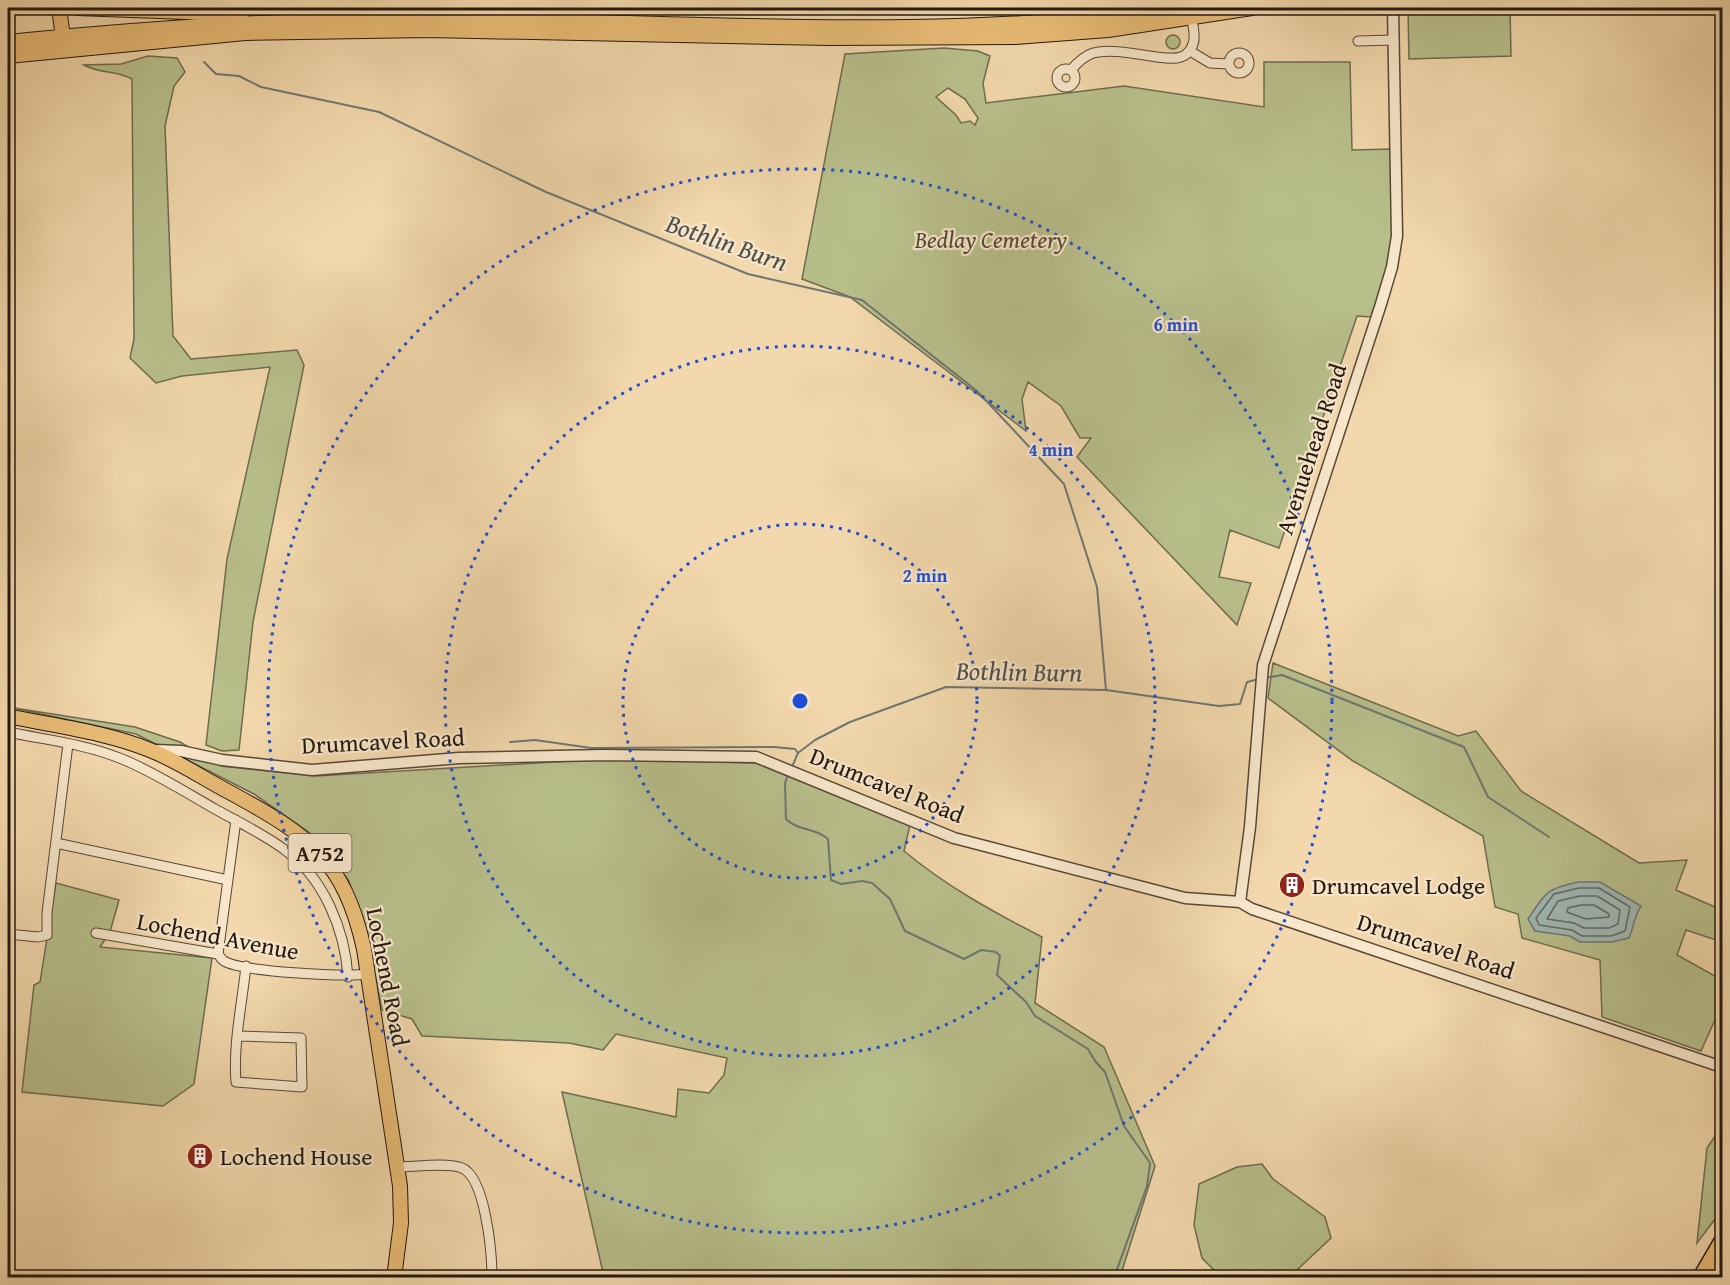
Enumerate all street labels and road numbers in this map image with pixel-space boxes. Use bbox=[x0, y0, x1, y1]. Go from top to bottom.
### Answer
street label: Avenuehead Road bbox=[1267, 359, 1355, 539]
street label: Drumcavel Road bbox=[300, 719, 466, 763]
street label: Drumcavel Road bbox=[805, 738, 970, 832]
road number: A752 bbox=[288, 834, 352, 872]
street label: Lochend Avenue bbox=[134, 903, 302, 969]
street label: Drumcavel Road bbox=[1353, 904, 1519, 988]
street label: Lochend Road bbox=[357, 905, 419, 1050]

